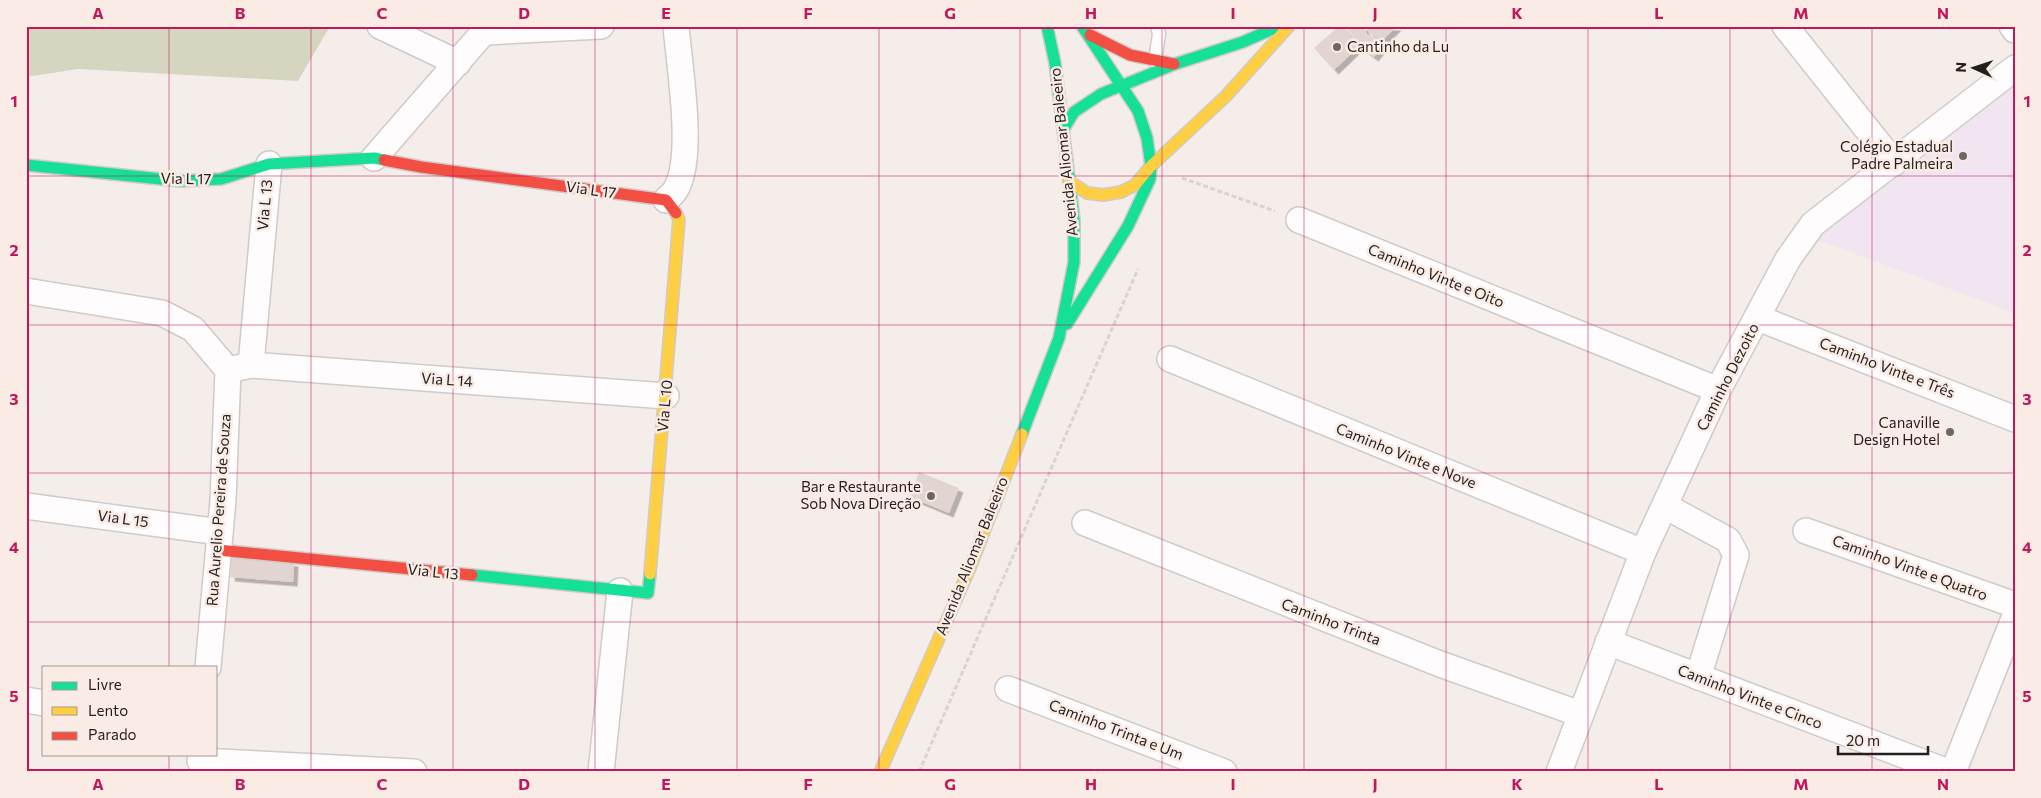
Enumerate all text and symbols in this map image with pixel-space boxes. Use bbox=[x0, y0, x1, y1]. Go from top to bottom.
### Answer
text: A bbox=[92, 3, 104, 22]
text: B bbox=[235, 3, 246, 22]
text: C bbox=[377, 3, 388, 22]
text: D bbox=[518, 3, 530, 22]
text: E bbox=[661, 3, 671, 22]
text: F bbox=[803, 3, 813, 22]
text: G bbox=[944, 3, 956, 22]
text: H bbox=[1085, 3, 1097, 22]
text: I bbox=[1230, 3, 1236, 22]
text: J bbox=[1372, 3, 1378, 22]
text: K bbox=[1511, 3, 1523, 22]
text: L bbox=[1654, 3, 1664, 22]
text: M bbox=[1793, 3, 1809, 22]
text: N bbox=[1937, 3, 1949, 22]
place label: Cantinho da Lu bbox=[1347, 37, 1449, 55]
marker: Cantinho da Lu bbox=[1331, 41, 1343, 53]
north arrow bbox=[1948, 42, 1998, 92]
text: N bbox=[1952, 62, 1969, 73]
street label: Avenida Aliomar Baleeiro bbox=[1045, 67, 1081, 237]
text: 1 bbox=[10, 91, 18, 110]
text: 1 bbox=[2023, 91, 2031, 110]
place label: Colégio Estadual Padre Palmeira bbox=[1840, 137, 1953, 172]
marker: Colégio Estadual Padre Palmeira bbox=[1957, 150, 1969, 162]
street label: Via L 17 bbox=[161, 169, 212, 187]
street label: Via L 17 bbox=[565, 177, 618, 201]
street label: Via L 13 bbox=[253, 179, 275, 231]
street label: Caminho Vinte e Oito bbox=[1366, 239, 1507, 311]
text: 2 bbox=[9, 240, 19, 259]
text: 2 bbox=[2022, 240, 2032, 259]
street label: Caminho Dezoito bbox=[1692, 320, 1762, 433]
street label: Caminho Vinte e Três bbox=[1817, 333, 1958, 401]
street label: Via L 14 bbox=[421, 368, 474, 390]
street label: Via L 10 bbox=[653, 379, 675, 433]
text: 3 bbox=[9, 389, 19, 408]
text: 3 bbox=[2022, 389, 2032, 408]
street label: Rua Aurelio Pereira de Souza bbox=[202, 413, 234, 607]
place label: Canaville Design Hotel bbox=[1853, 413, 1940, 448]
street label: Caminho Vinte e Nove bbox=[1334, 419, 1479, 492]
marker: Canaville Design Hotel bbox=[1944, 426, 1956, 438]
street label: Avenida Aliomar Baleeiro bbox=[931, 474, 1011, 638]
place label: Bar e Restaurante Sob Nova Direção bbox=[801, 477, 921, 512]
marker: Bar e Restaurante Sob Nova Direção bbox=[925, 490, 937, 502]
street label: Via L 15 bbox=[96, 506, 150, 530]
street label: Caminho Vinte e Quatro bbox=[1830, 531, 1990, 604]
text: 4 bbox=[9, 537, 19, 556]
text: 4 bbox=[2022, 537, 2032, 556]
street label: Via L 13 bbox=[407, 559, 460, 583]
street label: Caminho Trinta bbox=[1279, 594, 1384, 648]
street label: Caminho Vinte e Cinco bbox=[1675, 660, 1825, 732]
legend bbox=[42, 666, 218, 756]
text: Livre bbox=[88, 675, 122, 693]
text: 5 bbox=[9, 686, 19, 705]
text: 5 bbox=[2022, 686, 2032, 705]
street label: Caminho Trinta e Um bbox=[1047, 695, 1186, 763]
text: Lento bbox=[88, 701, 128, 719]
scale bar bbox=[1838, 723, 1928, 755]
text: Parado bbox=[88, 725, 137, 743]
text: 20 m bbox=[1846, 731, 1880, 749]
text: A bbox=[92, 774, 104, 793]
text: B bbox=[235, 774, 246, 793]
text: C bbox=[377, 774, 388, 793]
text: D bbox=[518, 774, 530, 793]
text: E bbox=[661, 774, 671, 793]
text: F bbox=[803, 774, 813, 793]
text: G bbox=[944, 774, 956, 793]
text: H bbox=[1085, 774, 1097, 793]
text: I bbox=[1230, 774, 1236, 793]
text: J bbox=[1372, 774, 1378, 793]
text: K bbox=[1511, 774, 1523, 793]
text: L bbox=[1654, 774, 1664, 793]
text: M bbox=[1793, 774, 1809, 793]
text: N bbox=[1937, 774, 1949, 793]

